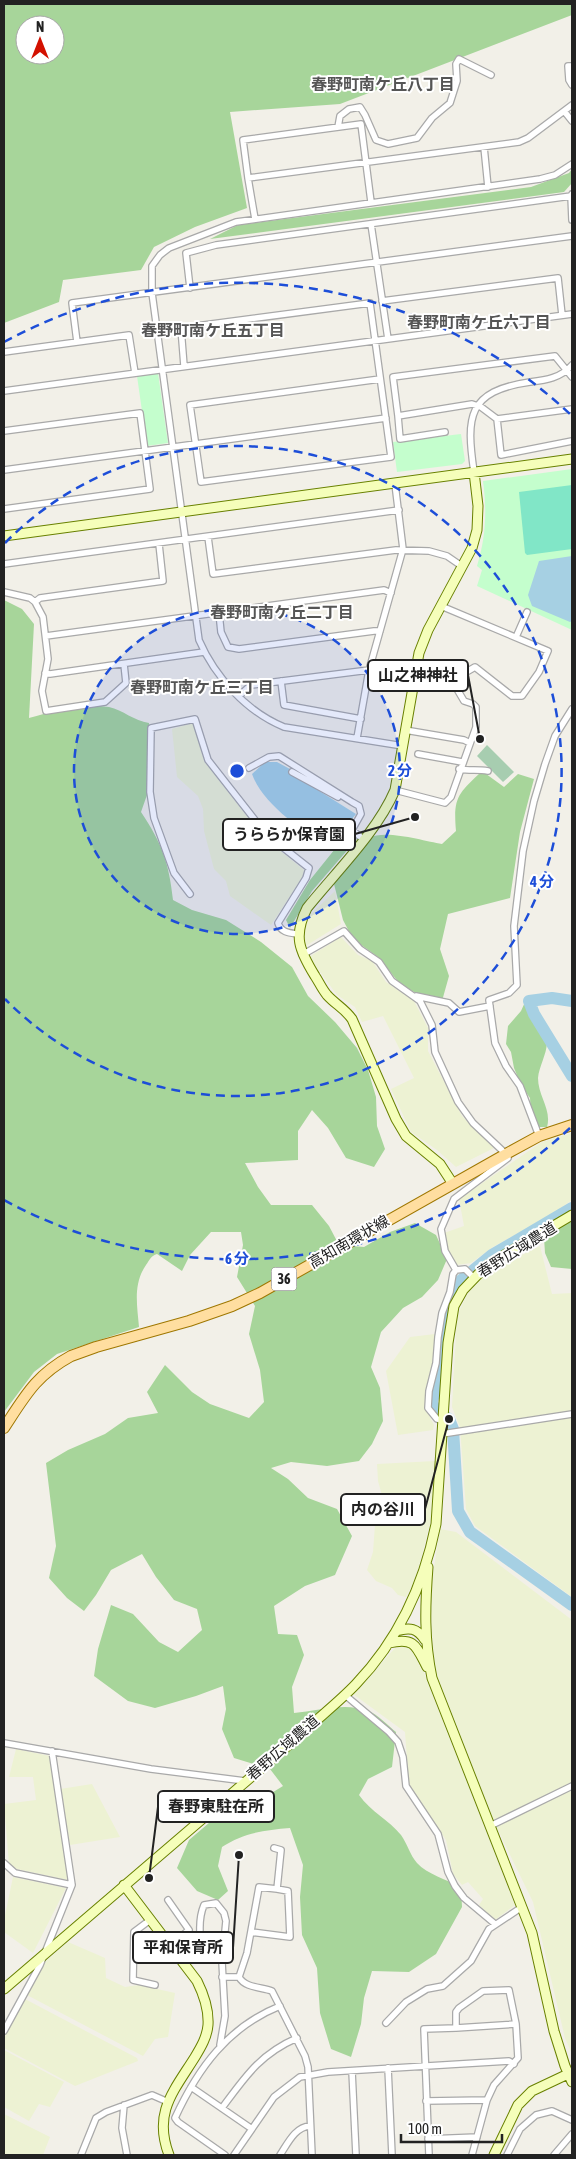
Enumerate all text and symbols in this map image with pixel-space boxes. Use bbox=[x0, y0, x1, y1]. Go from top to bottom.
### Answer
north arrow bbox=[15, 15, 65, 65]
text: N bbox=[36, 19, 44, 35]
district label: 春野町南ケ丘八丁目 bbox=[311, 75, 455, 93]
district label: 春野町南ケ丘六丁目 bbox=[407, 313, 551, 331]
district label: 春野町南ケ丘五丁目 bbox=[141, 321, 285, 339]
district label: 春野町南ケ丘二丁目 bbox=[210, 603, 354, 621]
callout: 山之神神社 bbox=[368, 660, 468, 691]
text: 山之神神社 bbox=[378, 666, 458, 684]
district label: 春野町南ケ丘三丁目 bbox=[130, 678, 274, 696]
centre of rings bbox=[228, 762, 246, 780]
text: 2 分 bbox=[388, 762, 412, 779]
callout: うららか保育園 bbox=[223, 819, 355, 850]
text: うららか保育園 bbox=[233, 825, 345, 843]
text: 4 分 bbox=[529, 873, 554, 890]
street label: 高知南環状線 bbox=[306, 1212, 392, 1271]
street label: 春野広域農道 bbox=[474, 1219, 559, 1281]
text: 6 分 bbox=[225, 1250, 249, 1267]
road number: 36 bbox=[272, 1268, 296, 1290]
callout: 内の谷川 bbox=[341, 1494, 425, 1525]
text: 内の谷川 bbox=[351, 1500, 415, 1518]
street label: 春野広域農道 bbox=[243, 1712, 322, 1784]
callout: 春野東駐在所 bbox=[158, 1791, 274, 1822]
text: 春野東駐在所 bbox=[168, 1797, 264, 1815]
callout: 平和保育所 bbox=[133, 1932, 233, 1963]
text: 平和保育所 bbox=[143, 1938, 223, 1956]
scale bar bbox=[401, 2112, 502, 2144]
text: 100 m bbox=[408, 2120, 442, 2137]

